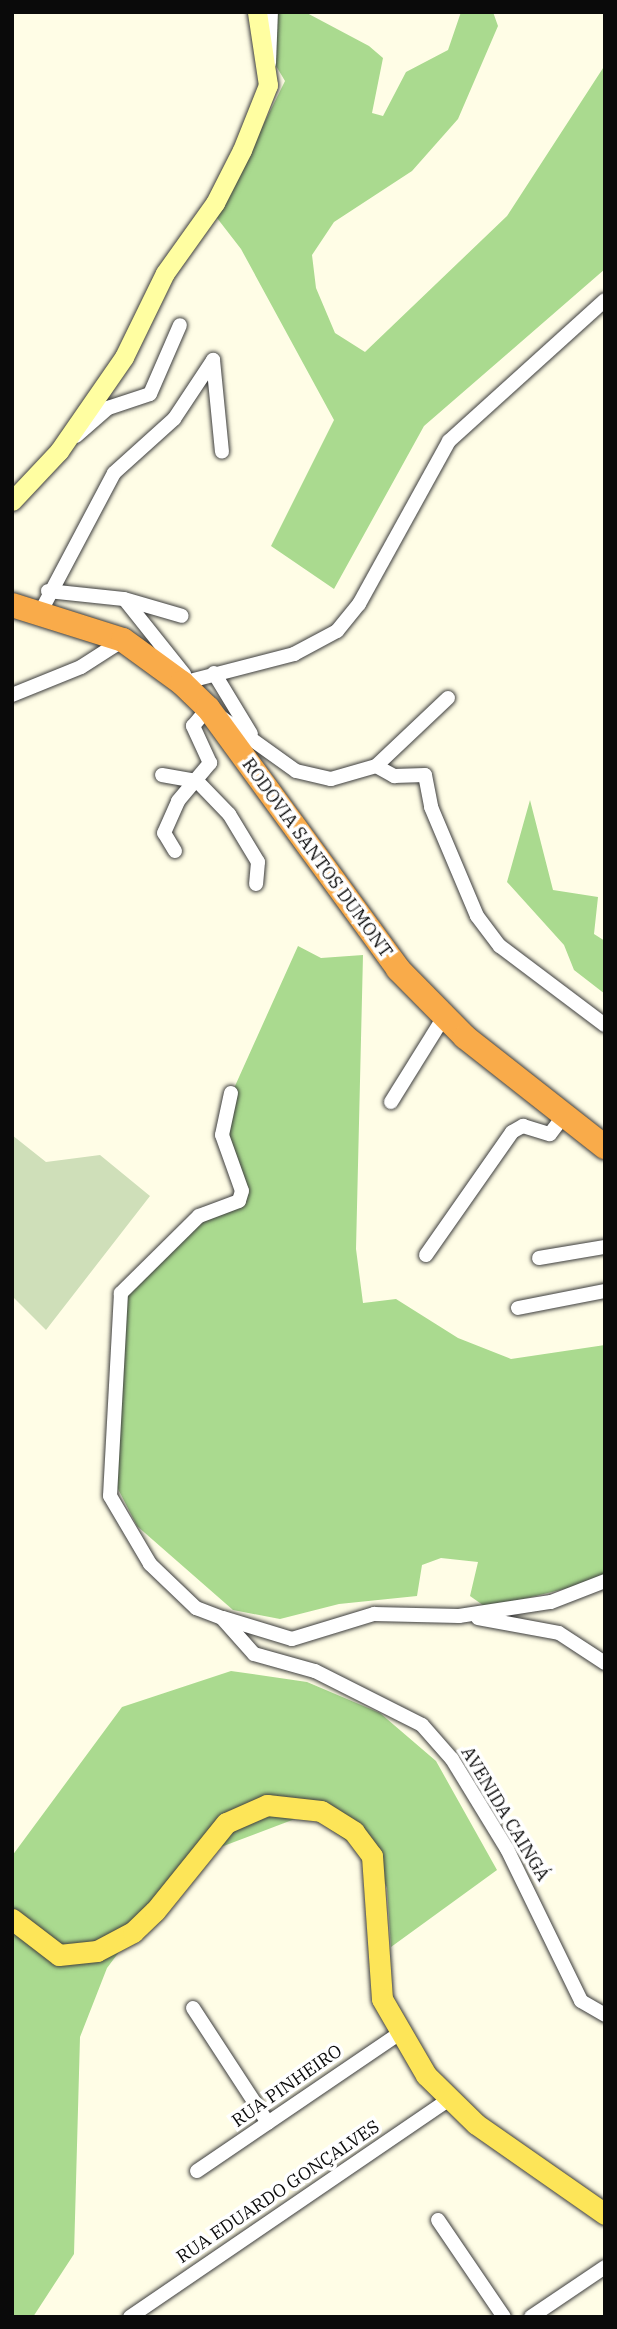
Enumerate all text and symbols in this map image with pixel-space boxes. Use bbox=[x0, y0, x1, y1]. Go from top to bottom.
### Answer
street label: RODOVIA SANTOS DUMONT bbox=[237, 754, 397, 962]
street label: AVENIDA CAINGÁ bbox=[456, 1743, 554, 1885]
street label: RUA PINHEIRO bbox=[228, 2040, 346, 2132]
street label: RUA EDUARDO GONÇALVES bbox=[172, 2116, 384, 2268]

